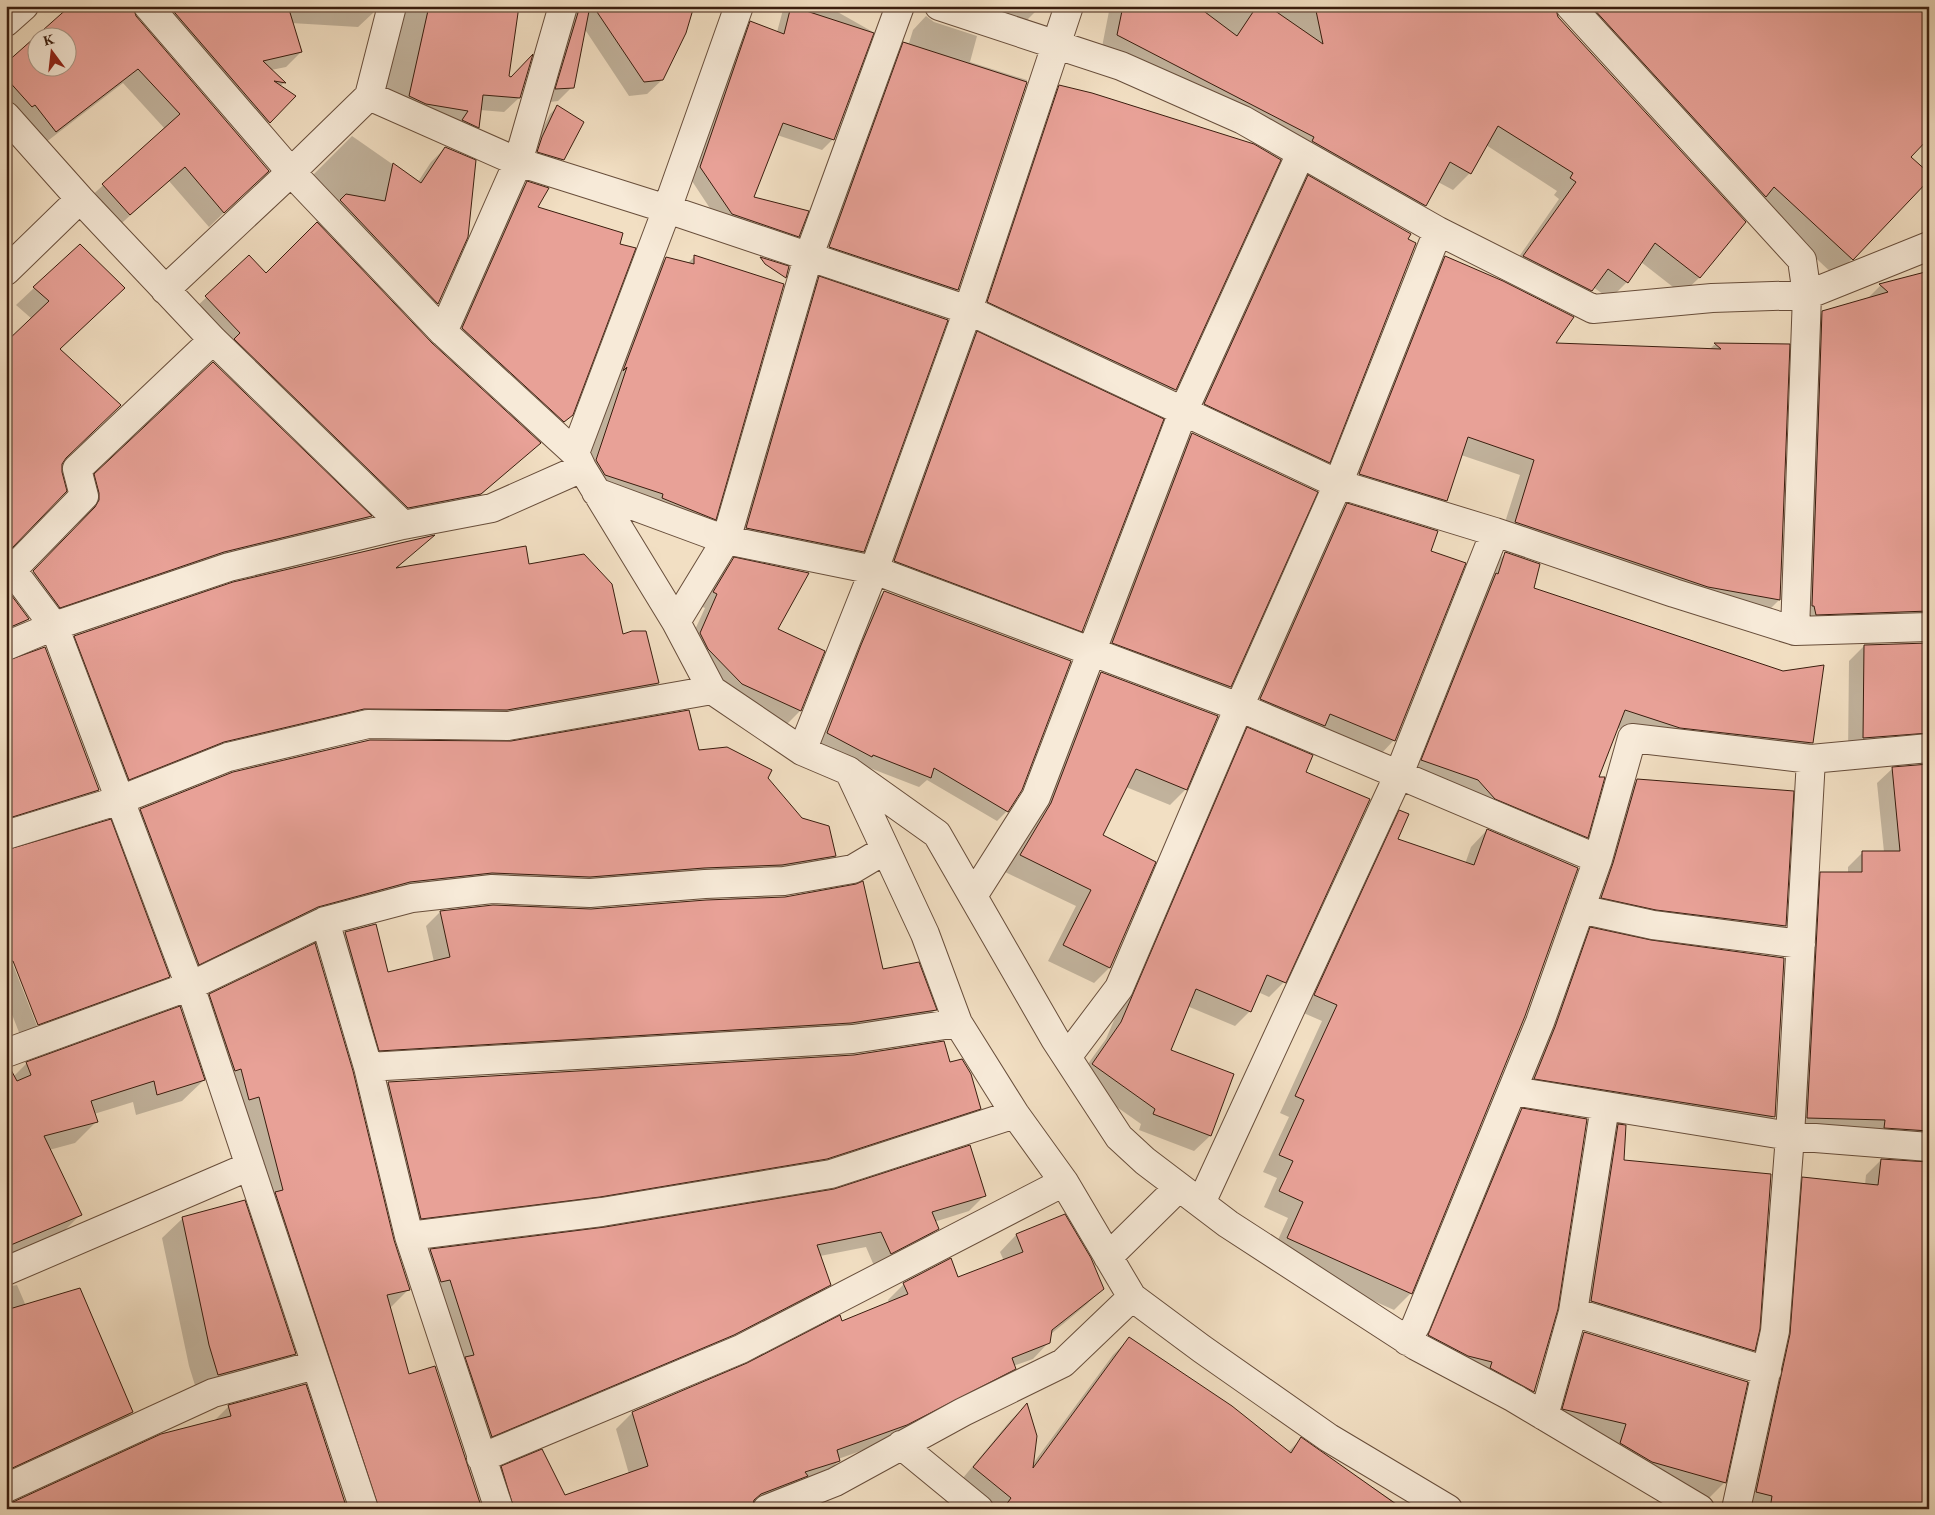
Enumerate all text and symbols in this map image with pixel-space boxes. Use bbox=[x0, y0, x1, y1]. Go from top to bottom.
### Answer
north arrow bbox=[28, 28, 78, 78]
text: K bbox=[41, 29, 56, 50]

